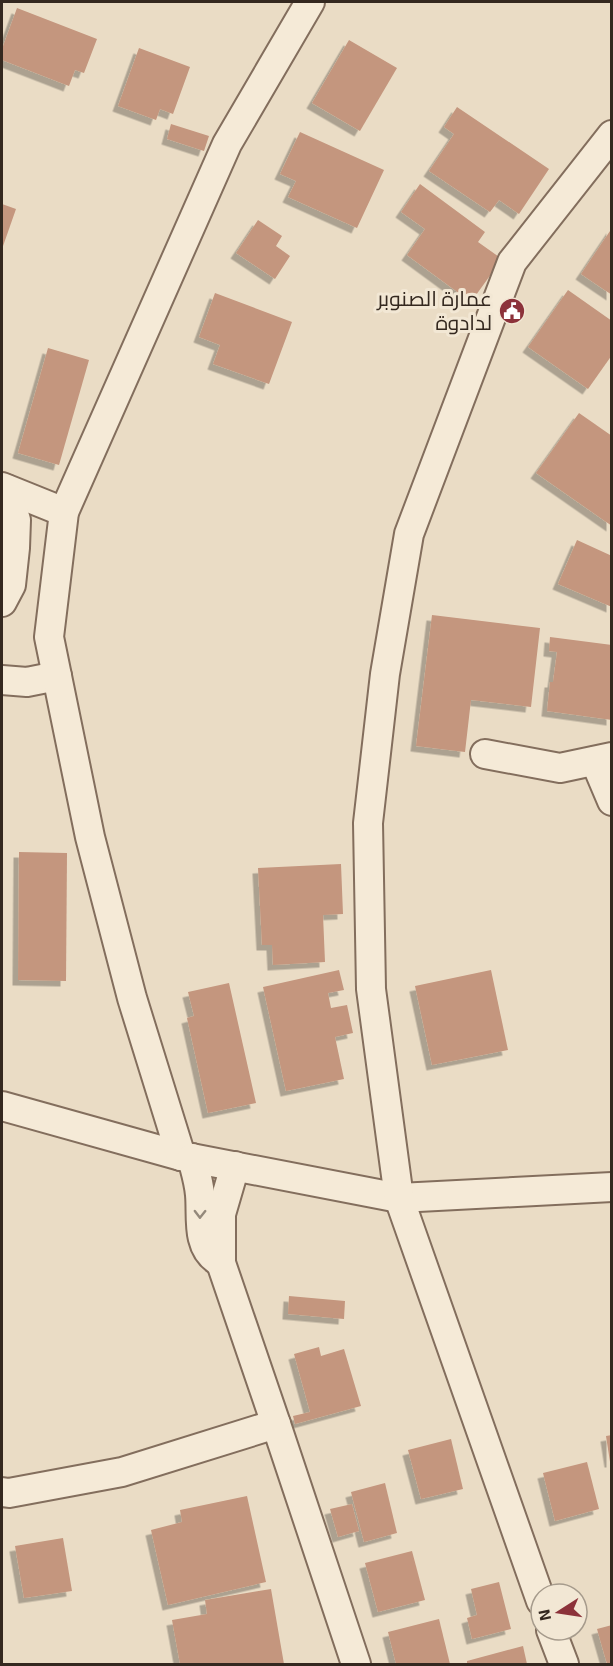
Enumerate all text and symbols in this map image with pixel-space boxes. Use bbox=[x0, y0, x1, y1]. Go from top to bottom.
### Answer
place label: عمارة الصنوبر لدادوة bbox=[376, 279, 492, 342]
public building icon: عمارة الصنوبر لدادوة bbox=[497, 296, 527, 326]
one-way arrow bbox=[194, 1209, 206, 1218]
north arrow bbox=[529, 1582, 589, 1642]
text: N bbox=[529, 1607, 560, 1624]

